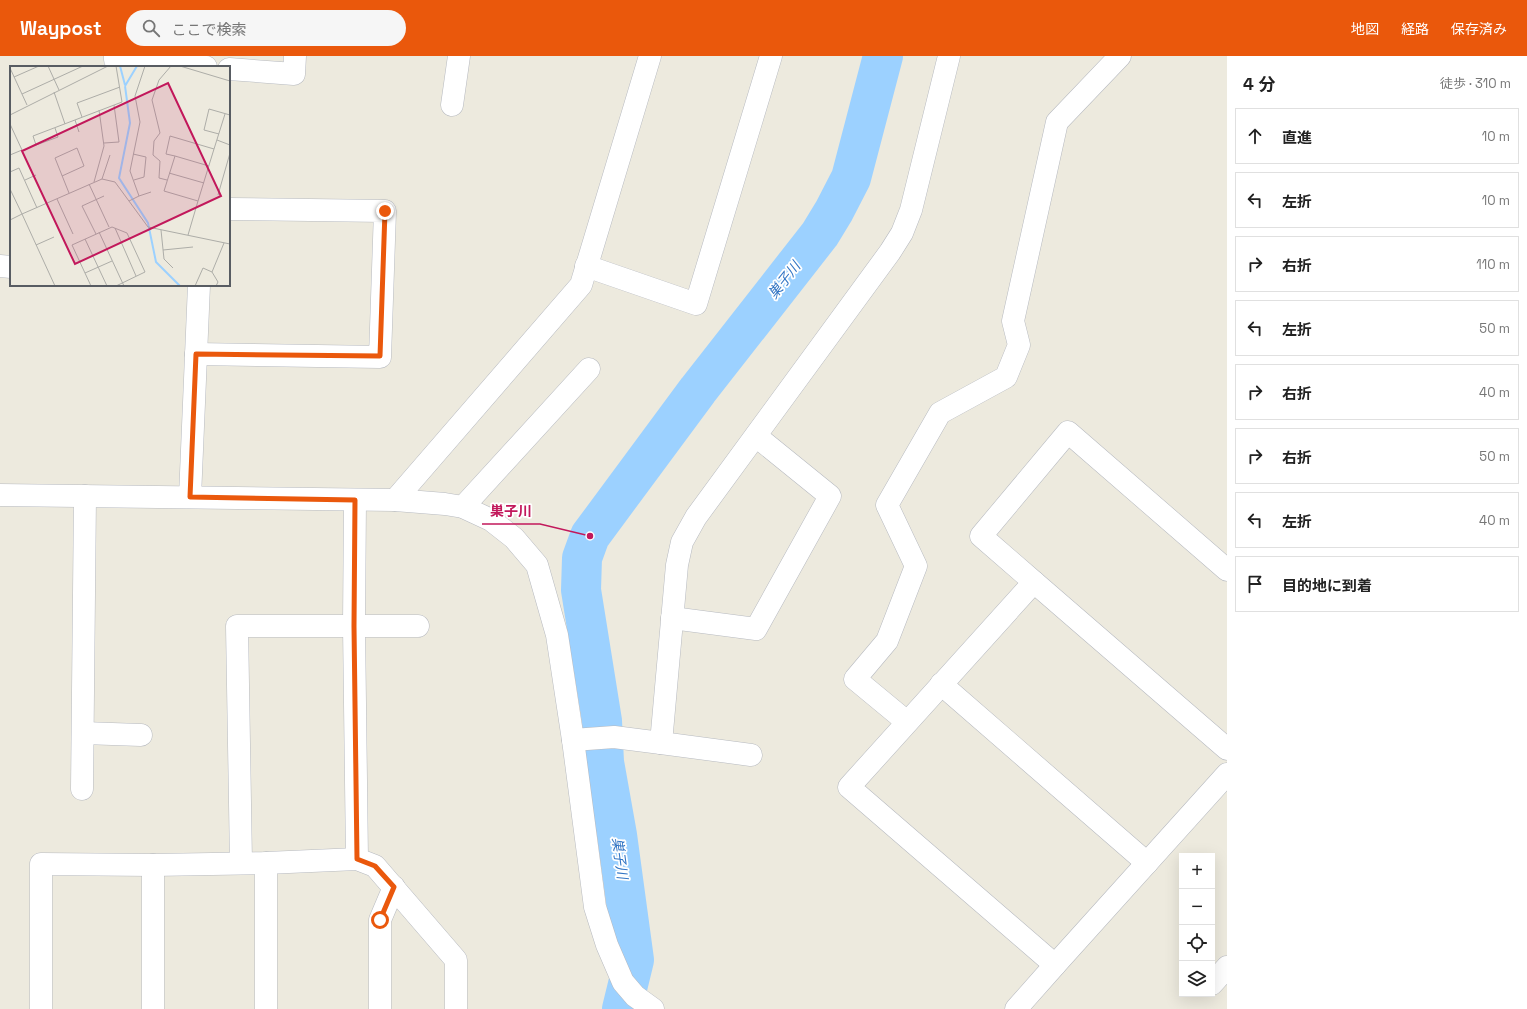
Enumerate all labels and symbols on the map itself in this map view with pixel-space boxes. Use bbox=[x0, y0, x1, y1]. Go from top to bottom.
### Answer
inset map bbox=[10, 66, 230, 286]
route end bbox=[376, 202, 394, 220]
water label: 巣子川 bbox=[764, 256, 805, 302]
callout: 巣子川 bbox=[482, 498, 540, 524]
text: 巣子川 bbox=[490, 502, 532, 520]
water label: 巣子川 bbox=[608, 836, 632, 882]
route start bbox=[371, 911, 389, 929]

